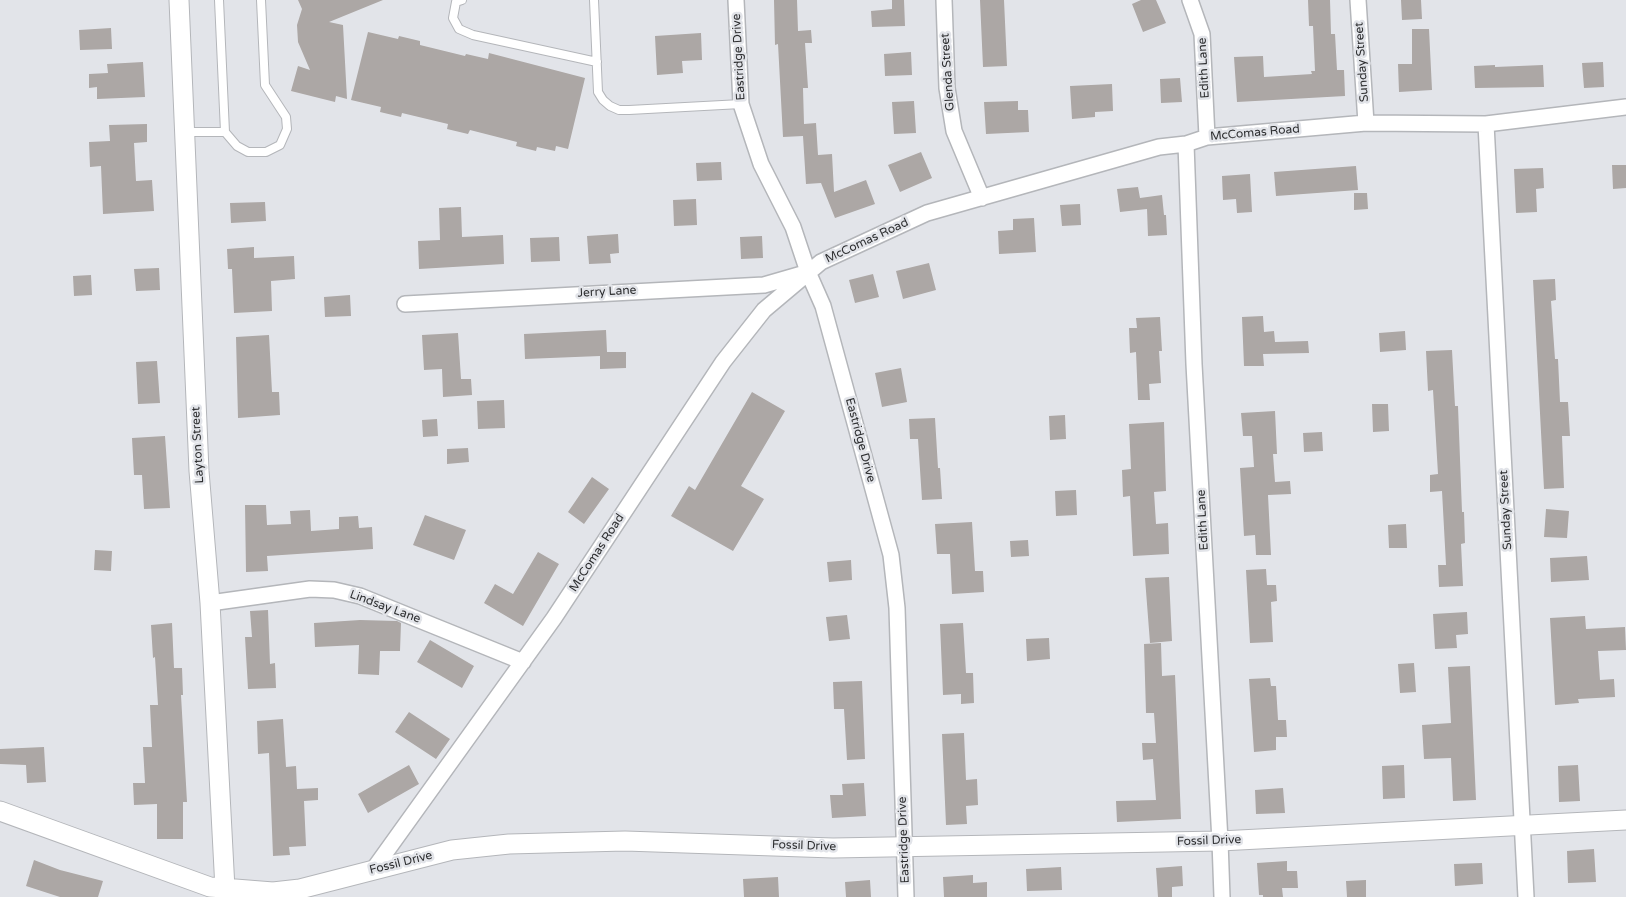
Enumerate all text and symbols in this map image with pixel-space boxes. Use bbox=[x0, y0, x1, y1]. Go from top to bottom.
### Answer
street label: Eastridge Drive bbox=[730, 13, 748, 101]
street label: Sunday Street bbox=[1352, 22, 1372, 102]
street label: Glenda Street bbox=[938, 33, 958, 111]
street label: Edith Lane bbox=[1195, 37, 1213, 99]
street label: McComas Road bbox=[1210, 122, 1300, 144]
street label: McComas Road bbox=[823, 215, 911, 267]
street label: Jerry Lane bbox=[577, 283, 637, 301]
street label: Eastridge Drive bbox=[842, 396, 878, 484]
street label: Layton Street bbox=[189, 406, 207, 484]
street label: Sunday Street bbox=[1497, 470, 1515, 550]
street label: Edith Lane bbox=[1194, 489, 1212, 551]
street label: McComas Road bbox=[566, 511, 628, 595]
street label: Lindsay Lane bbox=[348, 587, 422, 627]
street label: Eastridge Drive bbox=[895, 796, 913, 884]
street label: Fossil Drive bbox=[1177, 833, 1241, 849]
street label: Fossil Drive bbox=[772, 838, 836, 854]
street label: Fossil Drive bbox=[368, 848, 434, 878]

